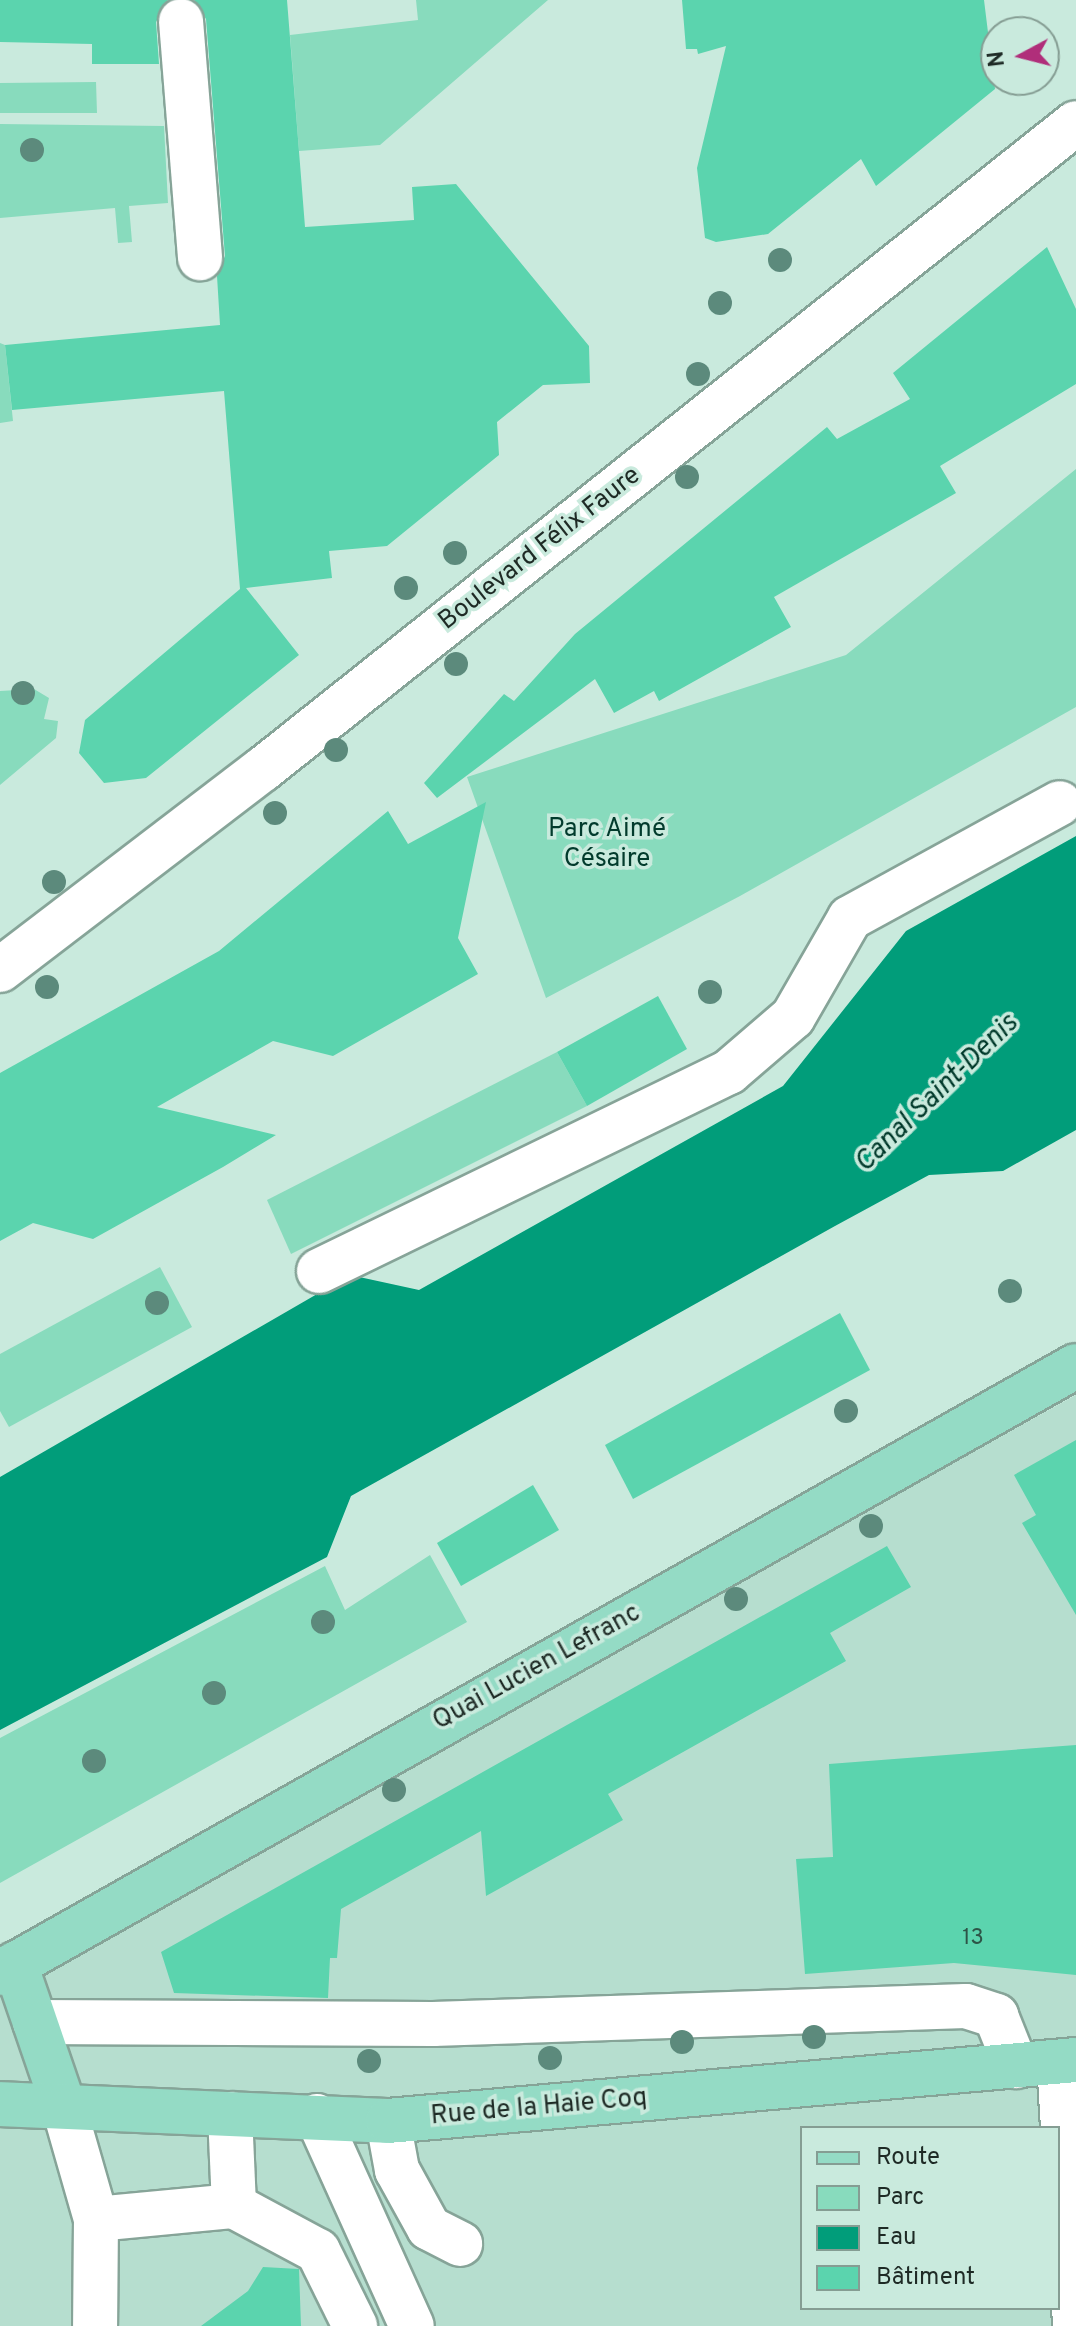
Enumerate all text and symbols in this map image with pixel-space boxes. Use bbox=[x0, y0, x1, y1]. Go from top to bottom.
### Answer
north arrow bbox=[980, 16, 1060, 96]
text: N bbox=[983, 49, 1012, 68]
street label: Boulevard Félix Faure bbox=[433, 460, 647, 638]
park label: Parc Aimé Césaire bbox=[547, 814, 667, 876]
water label: Canal Saint-Denis bbox=[848, 1008, 1026, 1180]
street label: Quai Lucien Lefranc bbox=[428, 1598, 646, 1738]
house number: 13 bbox=[962, 1926, 984, 1952]
street label: Rue de la Haie Coq bbox=[429, 2083, 649, 2133]
legend bbox=[800, 2126, 1060, 2310]
text: Route bbox=[876, 2143, 940, 2173]
text: Parc bbox=[876, 2183, 924, 2213]
text: Eau bbox=[876, 2223, 916, 2253]
text: Bâtiment bbox=[876, 2263, 975, 2293]

